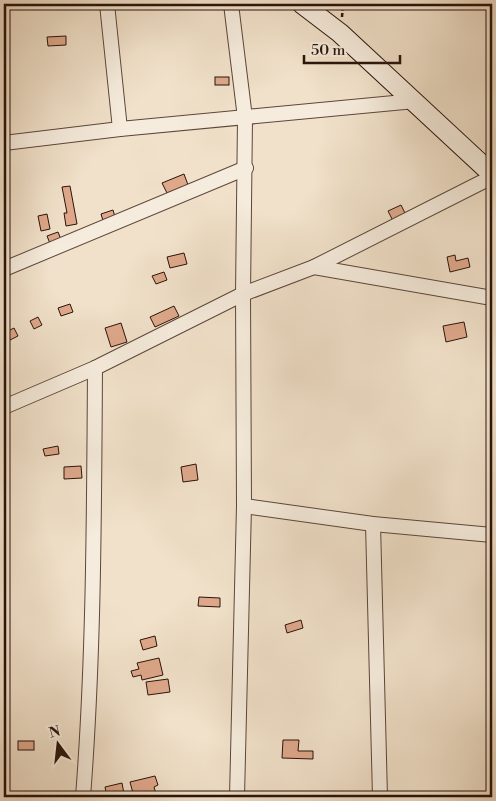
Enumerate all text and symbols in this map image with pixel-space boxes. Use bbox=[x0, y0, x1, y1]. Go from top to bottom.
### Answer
scale bar bbox=[304, 32, 400, 64]
text: 50 m bbox=[311, 41, 345, 60]
north arrow bbox=[32, 718, 82, 768]
text: N bbox=[47, 722, 63, 743]

